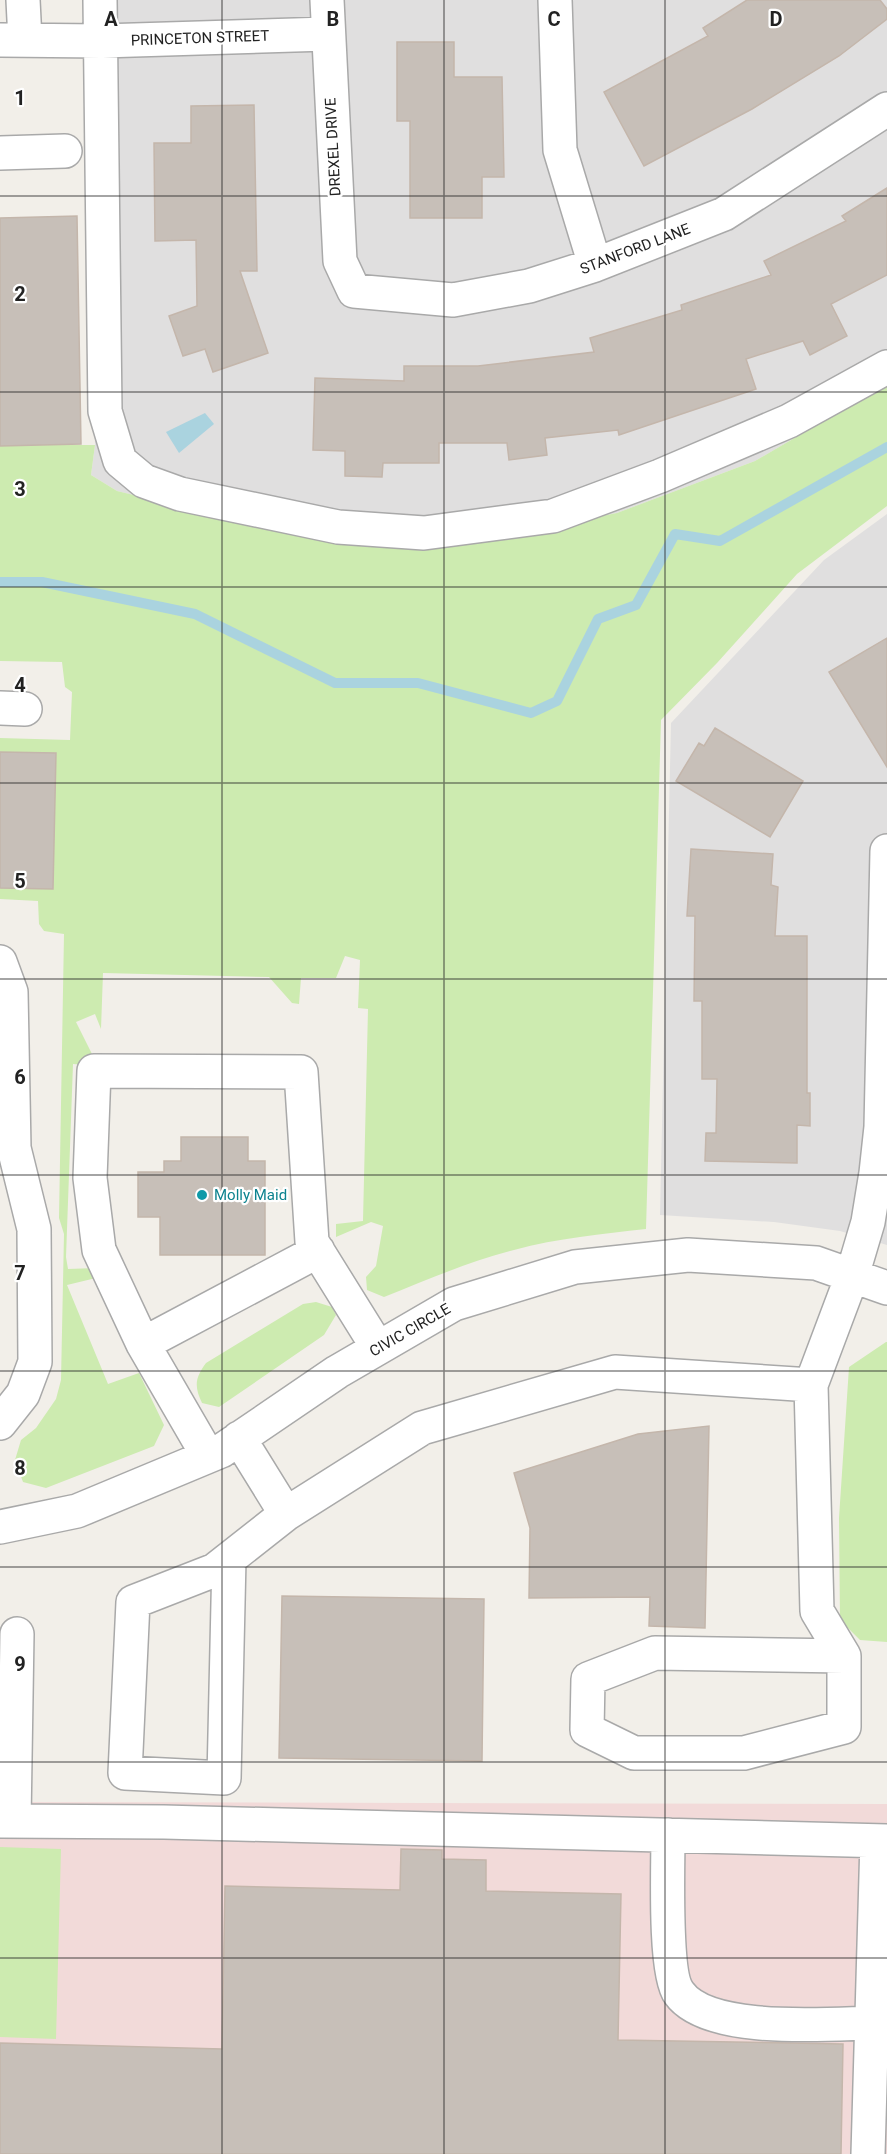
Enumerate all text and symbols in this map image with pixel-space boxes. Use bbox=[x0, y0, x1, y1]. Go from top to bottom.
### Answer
text: A bbox=[104, 7, 118, 31]
text: B bbox=[327, 7, 339, 31]
text: C bbox=[547, 7, 561, 31]
text: D bbox=[770, 7, 783, 31]
street label: PRINCETON STREET bbox=[130, 27, 270, 49]
text: 1 bbox=[14, 86, 26, 110]
street label: DREXEL DRIVE bbox=[321, 97, 345, 197]
street label: STANFORD LANE bbox=[577, 220, 693, 278]
text: 2 bbox=[14, 282, 26, 306]
text: 3 bbox=[14, 477, 26, 501]
text: 4 bbox=[14, 673, 26, 697]
text: 5 bbox=[14, 869, 26, 893]
text: 6 bbox=[14, 1065, 26, 1089]
place label: Molly Maid bbox=[214, 1186, 287, 1204]
marker: Molly Maid bbox=[195, 1188, 209, 1202]
text: 7 bbox=[14, 1261, 26, 1285]
street label: CIVIC CIRCLE bbox=[366, 1299, 454, 1360]
text: 8 bbox=[14, 1456, 26, 1480]
text: 9 bbox=[14, 1652, 26, 1676]

